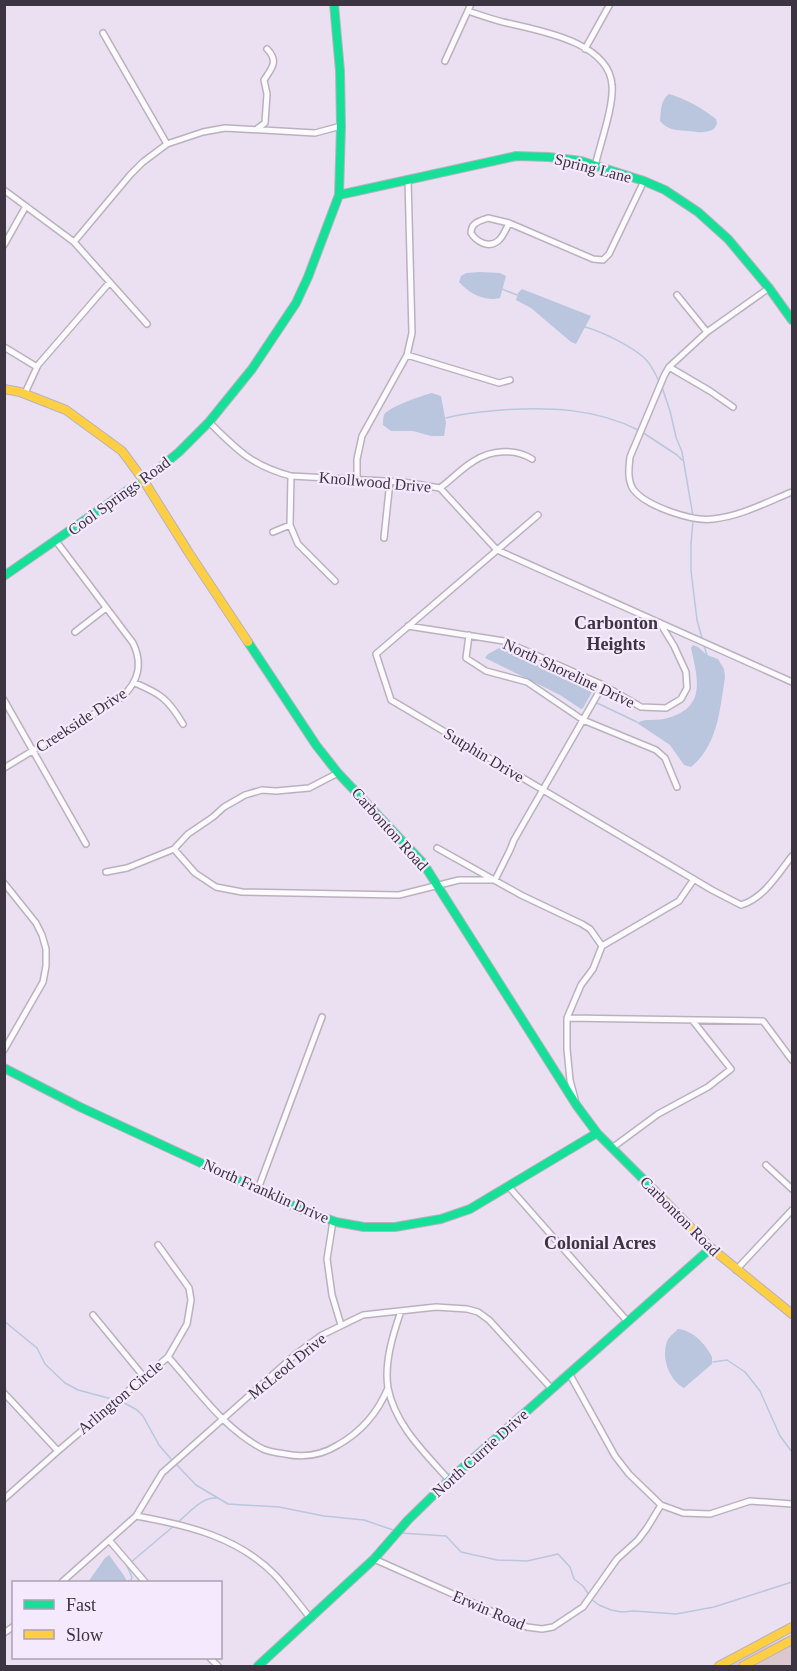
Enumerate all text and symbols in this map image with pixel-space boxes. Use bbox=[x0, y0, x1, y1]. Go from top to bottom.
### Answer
street label: Spring Lane bbox=[553, 150, 633, 187]
street label: Cool Springs Road bbox=[65, 453, 174, 539]
street label: Knollwood Drive bbox=[318, 469, 432, 495]
district label: Carbonton Heights bbox=[574, 613, 658, 654]
street label: North Shoreline Drive bbox=[501, 635, 637, 711]
street label: Creekside Drive bbox=[33, 684, 129, 756]
street label: Sutphin Drive bbox=[440, 724, 527, 786]
street label: Carbonton Road bbox=[348, 784, 432, 874]
street label: North Franklin Drive bbox=[200, 1156, 332, 1226]
street label: Carbonton Road bbox=[637, 1173, 723, 1259]
district label: Colonial Acres bbox=[544, 1233, 656, 1253]
street label: McLeod Drive bbox=[245, 1330, 329, 1402]
street label: Arlington Circle bbox=[74, 1357, 166, 1438]
street label: North Currie Drive bbox=[429, 1406, 531, 1500]
legend bbox=[12, 1581, 222, 1659]
street label: Erwin Road bbox=[450, 1587, 528, 1633]
text: Fast bbox=[66, 1595, 96, 1615]
text: Slow bbox=[66, 1625, 103, 1645]

